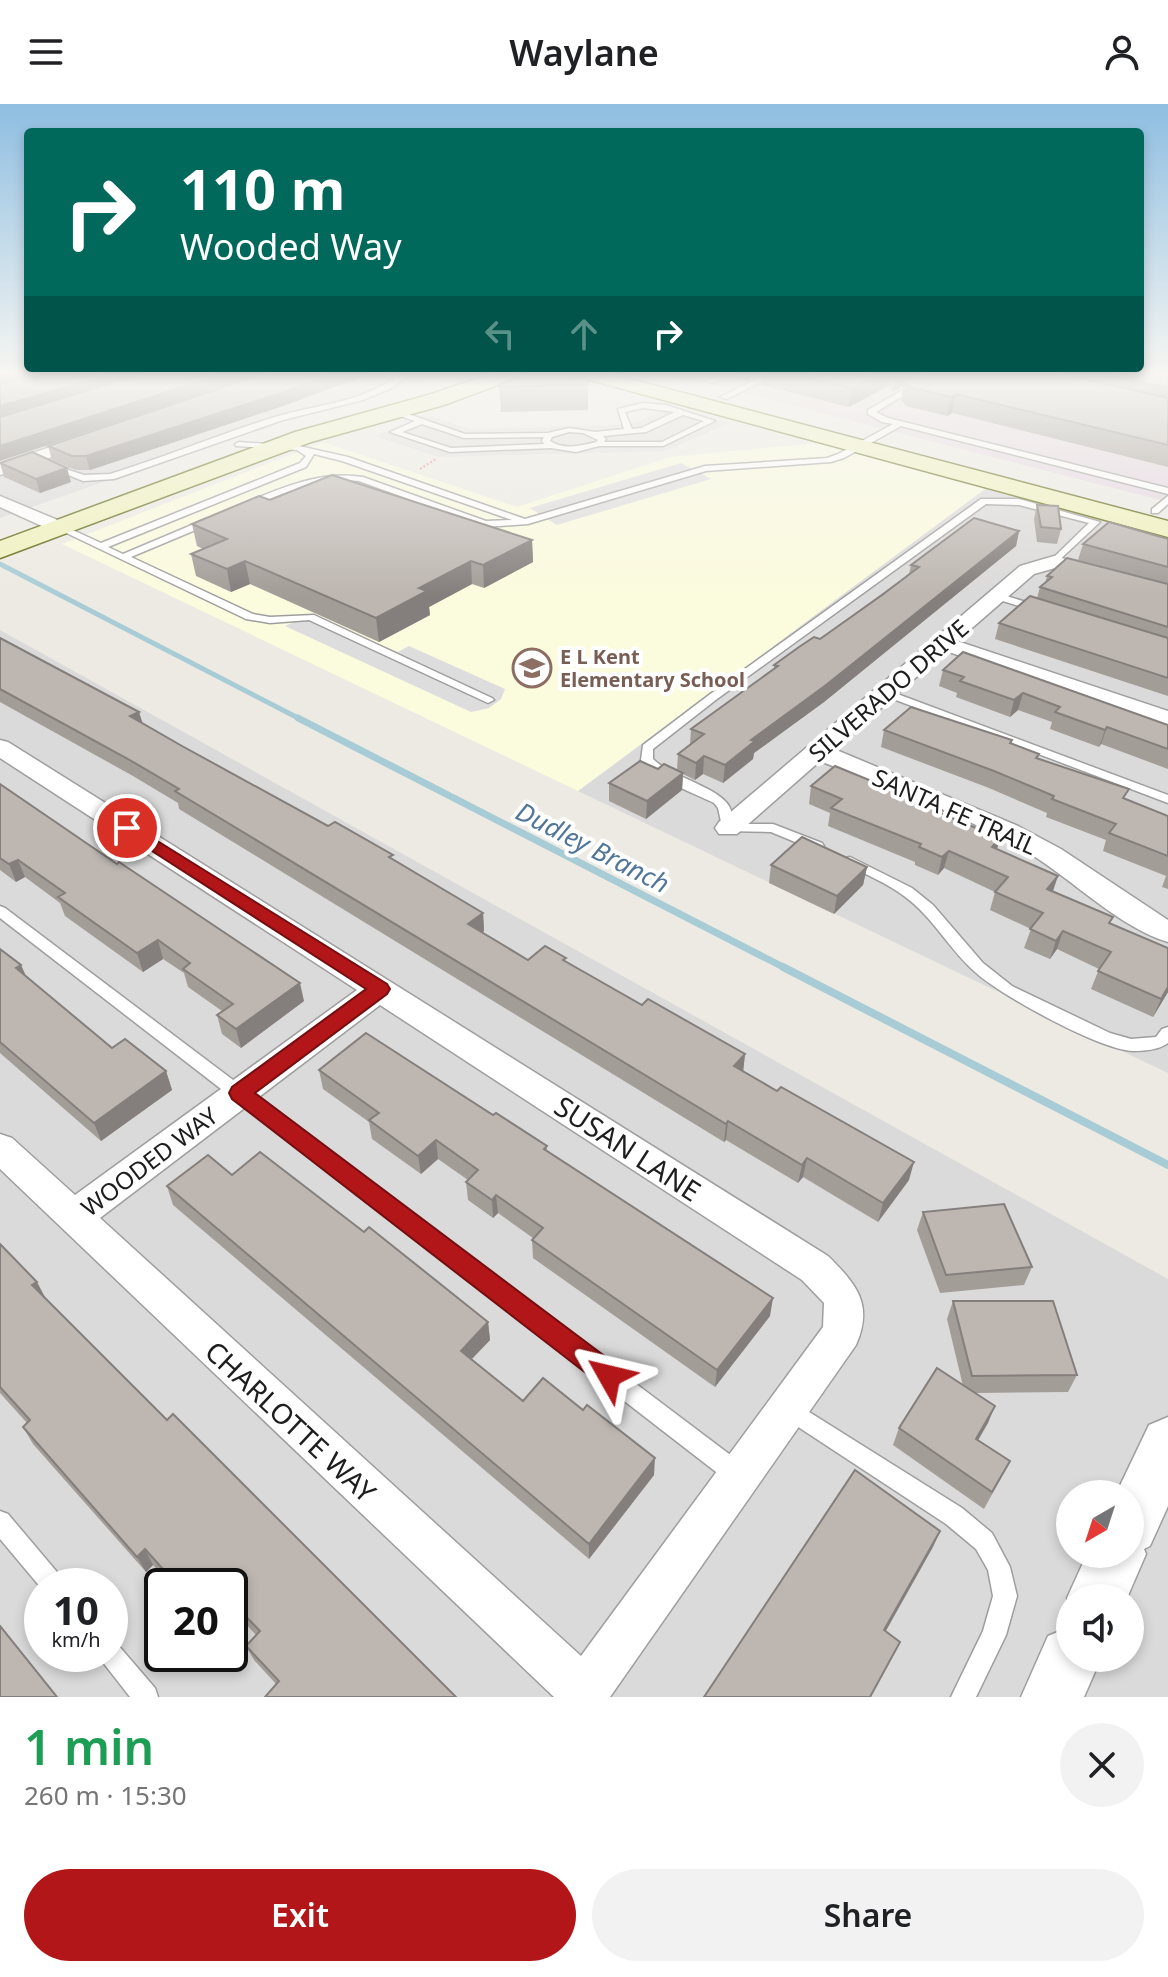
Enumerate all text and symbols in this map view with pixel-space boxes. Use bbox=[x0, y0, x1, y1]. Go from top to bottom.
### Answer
text: Waylane bbox=[509, 28, 659, 77]
icon: menu bbox=[24, 30, 68, 74]
icon: person bbox=[1100, 30, 1144, 74]
text: 110 m bbox=[180, 150, 345, 226]
icon: right bbox=[48, 160, 152, 264]
text: Wooded Way bbox=[180, 222, 402, 271]
icon: left bbox=[478, 312, 522, 356]
icon: ahead bbox=[562, 312, 606, 356]
icon: right bbox=[646, 312, 690, 356]
street label: SILVERADO DRIVE bbox=[801, 611, 975, 769]
place label: E L Kent Elementary School bbox=[560, 643, 745, 693]
school or university icon: E L Kent Elementary School bbox=[511, 647, 553, 689]
street label: SANTA FE TRAIL bbox=[868, 760, 1042, 862]
water label: Dudley Branch bbox=[510, 793, 676, 901]
pin bbox=[93, 794, 161, 862]
icon: arrive bbox=[105, 806, 149, 850]
street label: SUSAN LANE bbox=[548, 1087, 708, 1209]
street label: WOODED WAY bbox=[74, 1099, 224, 1223]
street label: CHARLOTTE WAY bbox=[197, 1332, 385, 1510]
position arrow bbox=[567, 1334, 651, 1418]
north arrow bbox=[1056, 1480, 1144, 1568]
map controls bbox=[1056, 1480, 1144, 1672]
speed limit sign: 20 bbox=[144, 1568, 248, 1672]
text: 10 bbox=[53, 1582, 99, 1637]
button: sound bbox=[1056, 1584, 1144, 1672]
text: km/h bbox=[51, 1626, 101, 1653]
text: 1 min bbox=[24, 1714, 154, 1779]
button: close bbox=[1060, 1723, 1144, 1807]
text: 260 m · 15:30 bbox=[24, 1777, 187, 1813]
button: Exit bbox=[24, 1869, 576, 1961]
button: Share bbox=[592, 1869, 1144, 1961]

